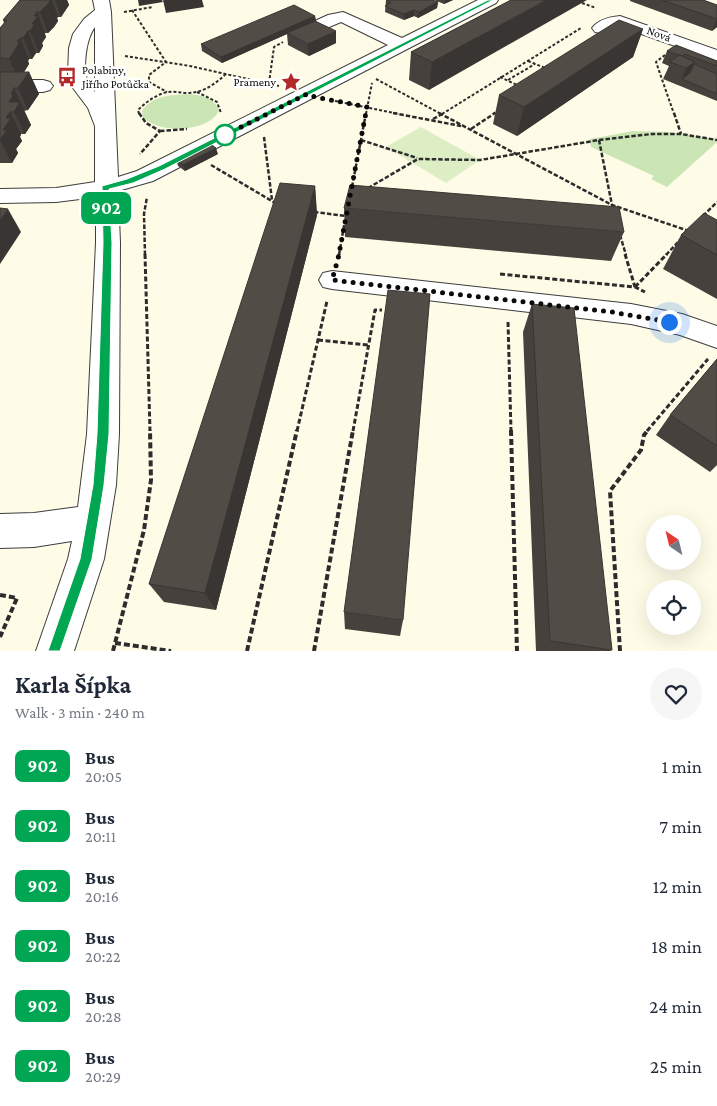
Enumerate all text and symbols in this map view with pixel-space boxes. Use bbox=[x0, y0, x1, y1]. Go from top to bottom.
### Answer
street label: Nová bbox=[645, 23, 673, 45]
place label: Polabiny, Jiřího Potůčka bbox=[81, 63, 150, 91]
bus stop icon: Polabiny, Jiřího Potůčka bbox=[56, 66, 78, 88]
place icon: Prameny bbox=[280, 71, 302, 93]
place label: Prameny bbox=[234, 75, 276, 89]
unlabelled marker bbox=[214, 124, 236, 146]
line badge: 902 bbox=[77, 192, 135, 224]
text: 902 bbox=[91, 198, 121, 218]
your location bbox=[657, 310, 682, 335]
north arrow bbox=[646, 515, 701, 570]
map controls bbox=[646, 515, 701, 635]
button: locate bbox=[646, 580, 701, 635]
button: heart bbox=[650, 668, 702, 720]
text: Karla Šípka bbox=[15, 671, 131, 698]
text: Walk · 3 min · 240 m bbox=[15, 704, 145, 721]
text: Bus bbox=[85, 747, 115, 768]
text: 902 bbox=[28, 756, 57, 776]
text: 1 min bbox=[662, 756, 702, 777]
text: 20:05 bbox=[85, 768, 122, 785]
text: Bus bbox=[85, 807, 115, 828]
text: 902 bbox=[28, 816, 57, 836]
text: 7 min bbox=[659, 816, 702, 837]
text: 20:11 bbox=[85, 828, 116, 845]
text: Bus bbox=[85, 867, 115, 888]
text: 902 bbox=[28, 876, 57, 896]
text: 12 min bbox=[653, 876, 702, 897]
text: 20:16 bbox=[85, 888, 119, 905]
text: Bus bbox=[85, 927, 115, 948]
text: 902 bbox=[28, 936, 57, 956]
text: 18 min bbox=[651, 936, 702, 957]
text: 20:22 bbox=[85, 948, 121, 965]
text: Bus bbox=[85, 987, 115, 1008]
text: 902 bbox=[28, 996, 57, 1016]
text: 24 min bbox=[649, 996, 702, 1017]
text: 20:28 bbox=[85, 1008, 122, 1025]
text: Bus bbox=[85, 1047, 115, 1068]
text: 902 bbox=[28, 1056, 57, 1076]
text: 25 min bbox=[650, 1056, 702, 1077]
text: 20:29 bbox=[85, 1068, 121, 1085]

